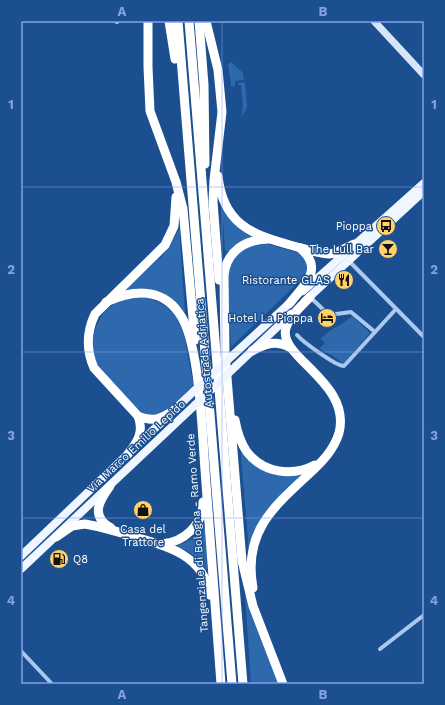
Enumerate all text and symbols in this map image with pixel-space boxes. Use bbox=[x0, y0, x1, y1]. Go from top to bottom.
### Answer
text: A bbox=[118, 4, 127, 19]
text: B bbox=[319, 4, 328, 19]
text: 1 bbox=[8, 97, 14, 112]
text: 1 bbox=[431, 97, 437, 112]
bus stop icon: Pioppa bbox=[375, 215, 397, 237]
place label: Pioppa bbox=[336, 220, 372, 233]
bar icon: The Lull Bar bbox=[377, 238, 399, 260]
place label: The Lull Bar bbox=[309, 243, 375, 256]
text: 2 bbox=[7, 262, 15, 277]
text: 2 bbox=[430, 262, 438, 277]
restaurant icon: Ristorante GLAS bbox=[333, 269, 355, 291]
place label: Ristorante GLAS bbox=[242, 274, 330, 287]
street label: Autostrada Adriatica bbox=[193, 298, 216, 408]
hotel icon: Hotel La Pioppa bbox=[316, 307, 338, 329]
place label: Hotel La Pioppa bbox=[228, 312, 313, 325]
street label: Via Marco Emilio Lepido bbox=[85, 398, 188, 495]
text: 3 bbox=[7, 428, 15, 443]
text: 3 bbox=[430, 428, 438, 443]
street label: Tangenziale di Bologna - Ramo Verde bbox=[184, 433, 211, 633]
shop icon: Casa del Trattore bbox=[132, 499, 154, 521]
place label: Casa del Trattore bbox=[120, 523, 167, 549]
fuel station icon: Q8 bbox=[48, 548, 70, 570]
place label: Q8 bbox=[73, 553, 88, 566]
text: 4 bbox=[7, 593, 16, 608]
text: 4 bbox=[430, 593, 439, 608]
text: A bbox=[118, 687, 127, 702]
text: B bbox=[319, 687, 328, 702]

